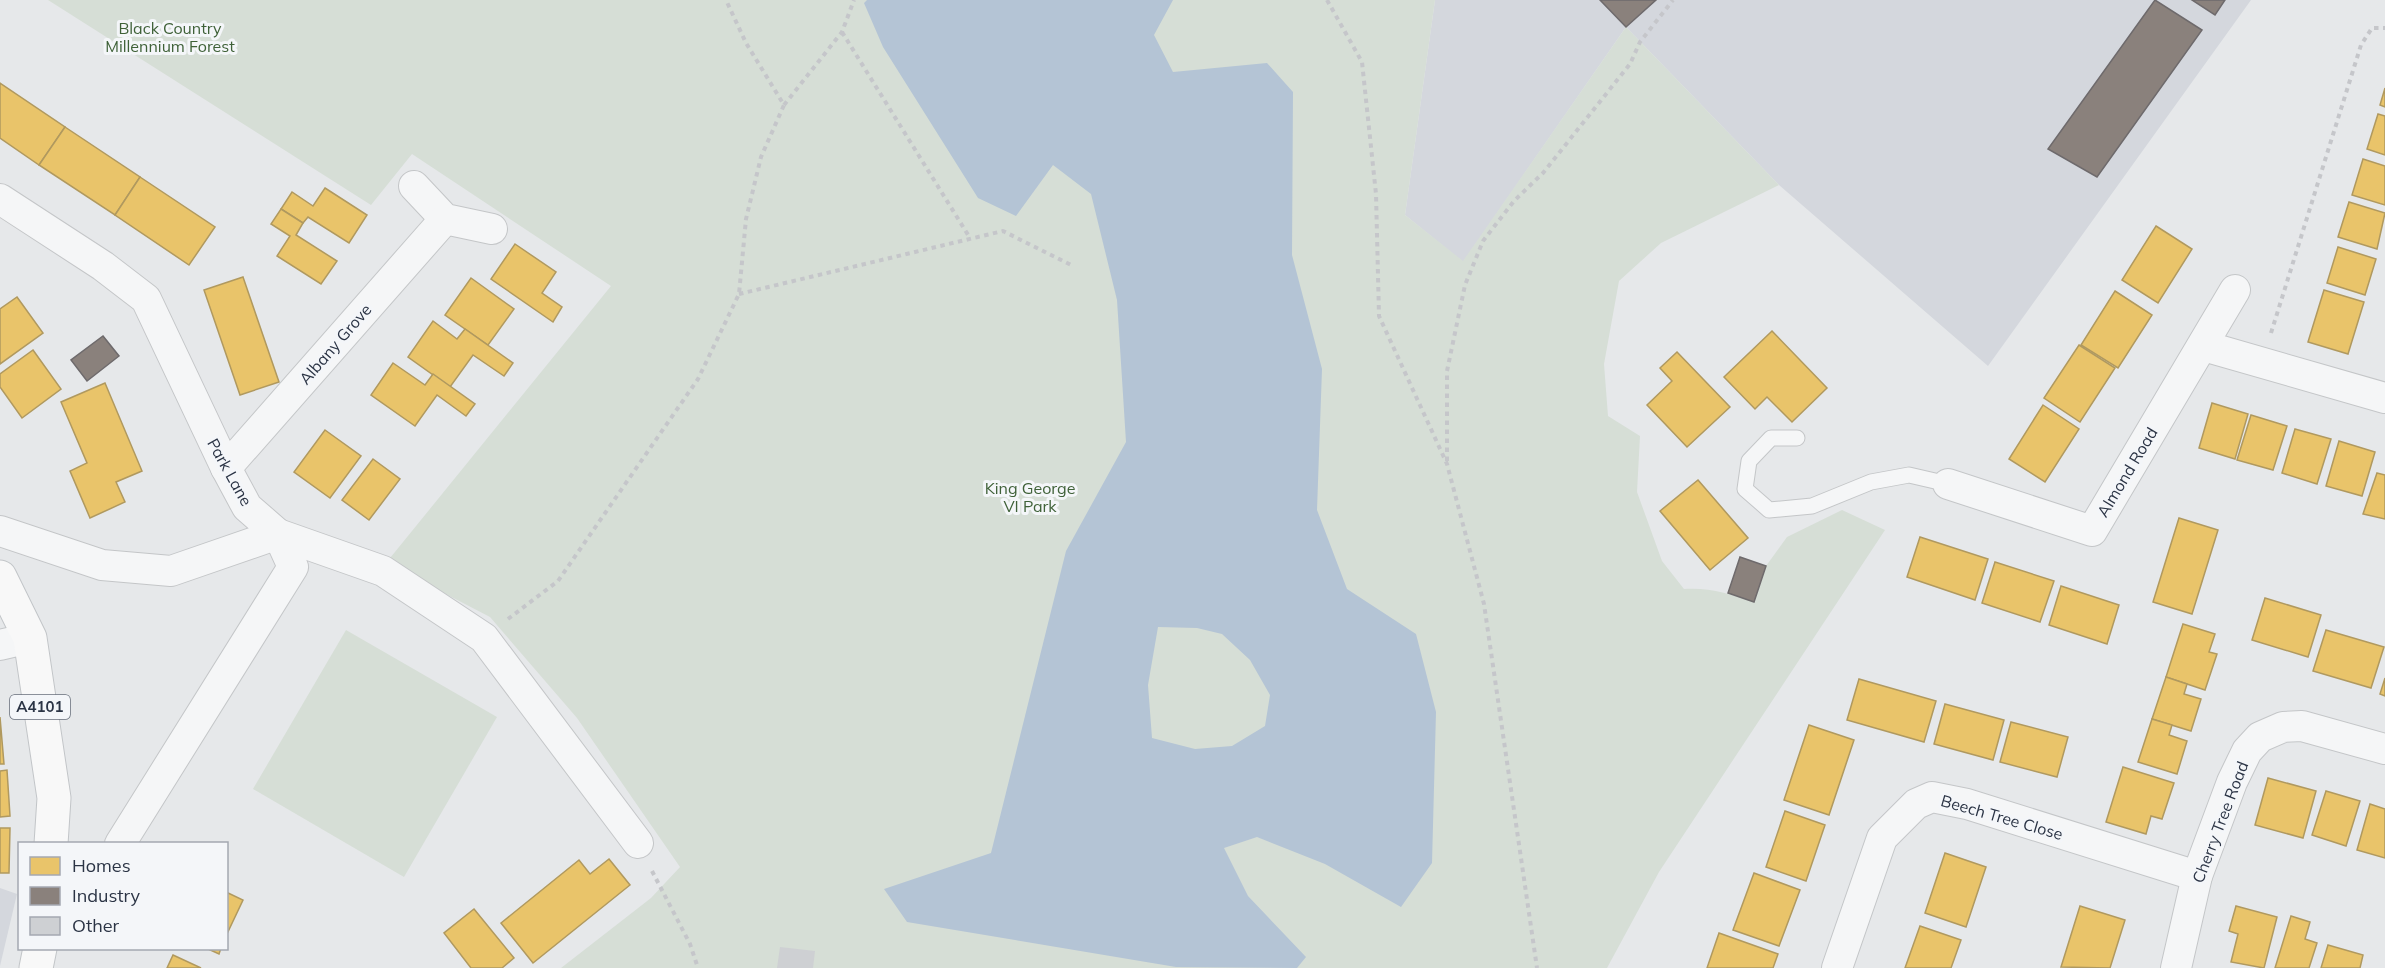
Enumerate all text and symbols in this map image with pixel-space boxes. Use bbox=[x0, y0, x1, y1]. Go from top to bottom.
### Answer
park label: Black Country Millennium Forest bbox=[105, 18, 235, 56]
street label: Albany Grove bbox=[295, 300, 375, 388]
street label: Almond Road bbox=[2092, 424, 2162, 520]
street label: Park Lane bbox=[203, 435, 257, 509]
park label: King George VI Park bbox=[985, 478, 1075, 516]
road number: A4101 bbox=[10, 695, 70, 719]
street label: Cherry Tree Road bbox=[2188, 758, 2252, 886]
street label: Beech Tree Close bbox=[1939, 790, 2065, 844]
legend bbox=[18, 842, 228, 950]
text: Homes bbox=[72, 854, 131, 877]
text: Industry bbox=[72, 884, 141, 907]
text: Other bbox=[72, 914, 120, 937]

